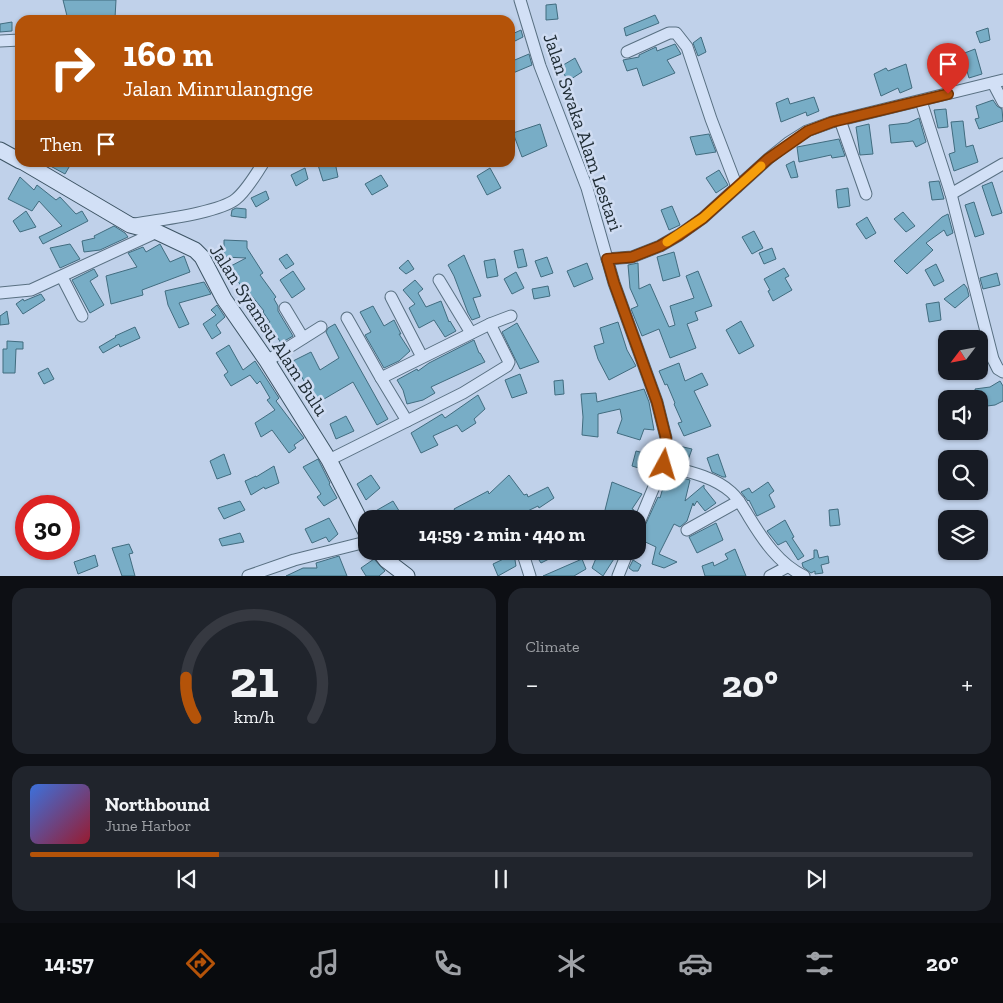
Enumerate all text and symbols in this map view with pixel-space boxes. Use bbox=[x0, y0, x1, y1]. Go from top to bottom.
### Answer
street label: Jalan Swaka Alam Lestari bbox=[538, 30, 628, 234]
text: 160 m bbox=[123, 33, 213, 75]
icon: right bbox=[40, 35, 105, 100]
pin bbox=[927, 43, 969, 94]
icon: arrive bbox=[934, 50, 962, 78]
text: Jalan Minrulangnge bbox=[123, 75, 313, 102]
icon: arrive bbox=[92, 130, 120, 158]
text: Then bbox=[40, 133, 82, 156]
street label: Jalan Syamsu Alam Bulu bbox=[205, 240, 333, 420]
north arrow bbox=[938, 330, 988, 380]
map controls bbox=[938, 330, 988, 560]
button: sound bbox=[938, 390, 988, 440]
position arrow bbox=[637, 438, 689, 490]
button: search bbox=[938, 450, 988, 500]
speed limit sign: 30 bbox=[15, 495, 80, 560]
button: layers bbox=[938, 510, 988, 560]
text: 14:59 · 2 min · 440 m bbox=[419, 523, 585, 546]
text: Climate bbox=[526, 637, 580, 656]
text: 21 bbox=[229, 648, 278, 710]
text: 20° bbox=[722, 661, 778, 707]
text: − bbox=[526, 668, 539, 701]
text: + bbox=[961, 668, 973, 701]
text: km/h bbox=[233, 706, 274, 728]
text: Northbound bbox=[105, 793, 210, 816]
text: June Harbor bbox=[105, 816, 191, 835]
icon: previous bbox=[173, 865, 201, 893]
icon: pause bbox=[487, 865, 515, 893]
icon: next bbox=[802, 865, 830, 893]
icon: directions bbox=[183, 946, 218, 981]
icon: music bbox=[307, 946, 342, 981]
icon: phone bbox=[430, 946, 465, 981]
icon: climate bbox=[554, 946, 589, 981]
icon: car bbox=[678, 946, 713, 981]
icon: filters bbox=[802, 946, 837, 981]
text: 14:57 bbox=[44, 950, 94, 977]
text: 20° bbox=[926, 950, 959, 977]

